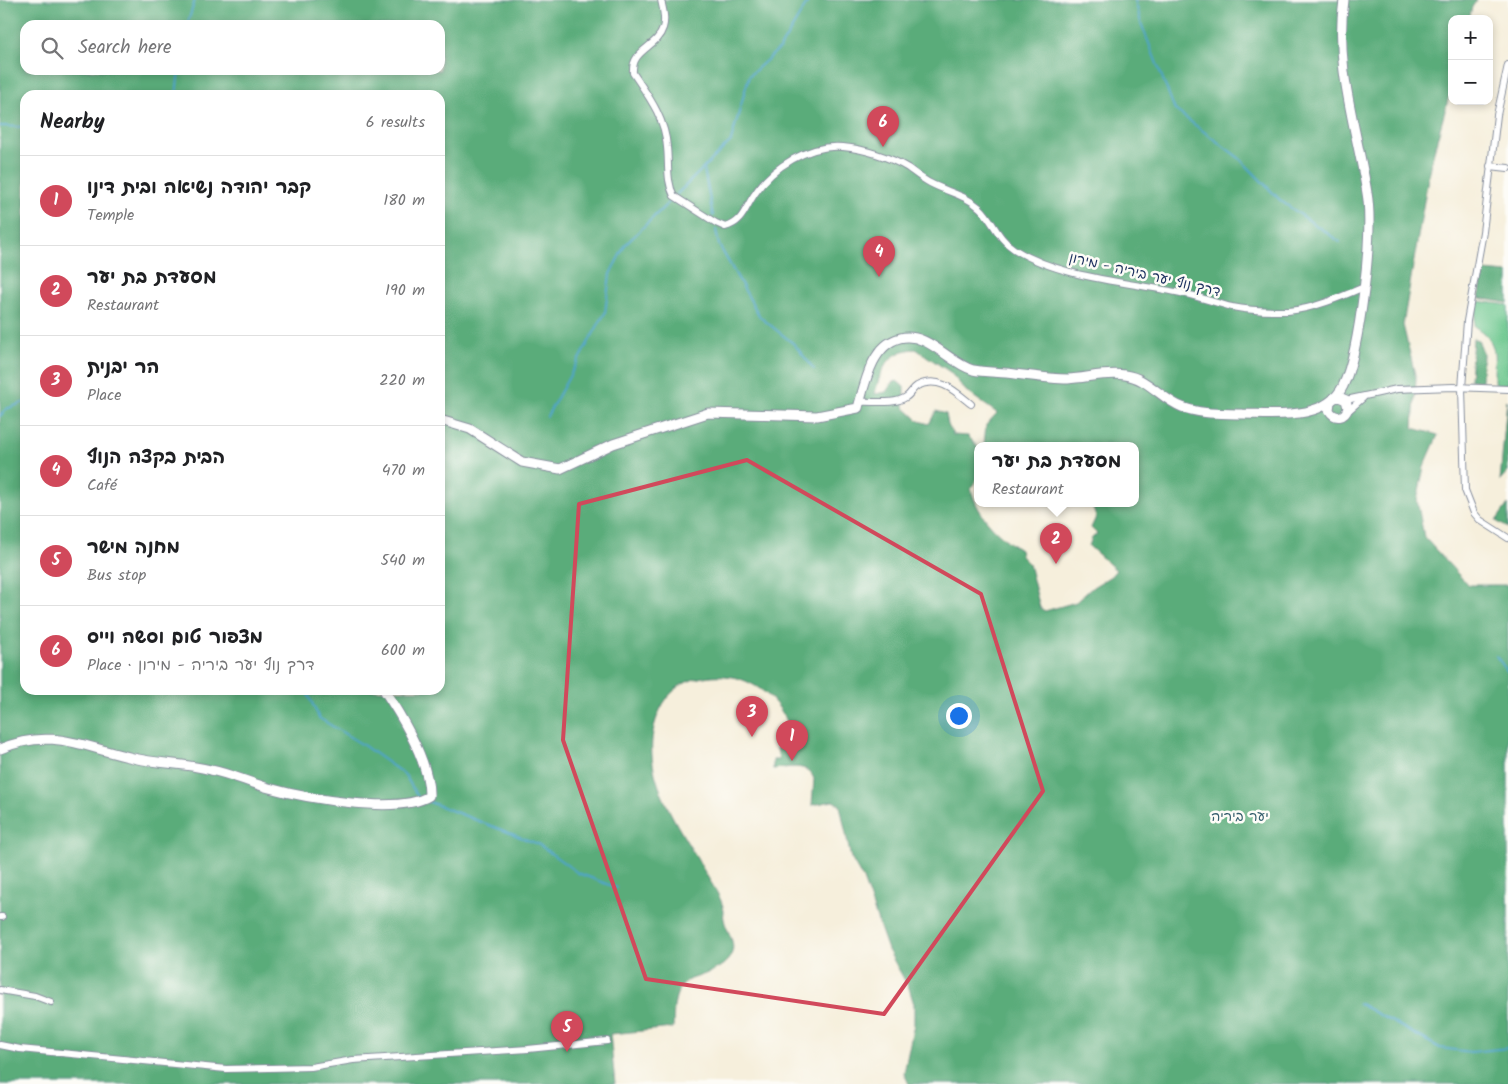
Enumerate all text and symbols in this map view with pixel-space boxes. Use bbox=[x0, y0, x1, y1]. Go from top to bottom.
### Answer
map controls bbox=[1448, 15, 1493, 105]
button: + bbox=[1448, 15, 1493, 60]
search box bbox=[20, 20, 445, 75]
text: Search here bbox=[78, 33, 172, 63]
icon: search bbox=[38, 34, 66, 62]
button: − bbox=[1448, 60, 1493, 105]
text: Nearby bbox=[40, 106, 105, 139]
pin: 6 bbox=[867, 106, 899, 147]
text: 6 results bbox=[366, 110, 425, 135]
text: קבר יהודה נשיאה ובית דינו bbox=[87, 173, 311, 203]
text: 1 bbox=[54, 188, 58, 213]
text: 180 m bbox=[383, 188, 425, 213]
text: Temple bbox=[87, 203, 134, 228]
pin: 4 bbox=[863, 236, 895, 277]
street label: דרך נוף יער ביריה - מירון bbox=[1067, 247, 1223, 303]
text: מסעדת בת יער bbox=[87, 263, 217, 293]
text: 2 bbox=[51, 278, 61, 303]
text: 190 m bbox=[385, 278, 425, 303]
text: Restaurant bbox=[87, 293, 159, 318]
text: הר יבנית bbox=[87, 353, 159, 383]
text: 3 bbox=[52, 368, 60, 393]
text: 220 m bbox=[379, 368, 425, 393]
text: Place bbox=[87, 383, 121, 408]
popup bbox=[974, 442, 1139, 507]
text: הבית בקצה הנוף bbox=[87, 443, 225, 473]
text: מסעדת בת יער bbox=[992, 447, 1121, 477]
text: 4 bbox=[52, 458, 60, 483]
text: 470 m bbox=[382, 458, 425, 483]
text: Café bbox=[87, 473, 117, 498]
text: Restaurant bbox=[992, 477, 1064, 502]
pin: 2 bbox=[1040, 523, 1072, 564]
text: מחנה מישר bbox=[87, 533, 180, 563]
text: 5 bbox=[52, 548, 60, 573]
text: 540 m bbox=[380, 548, 425, 573]
text: Bus stop bbox=[87, 563, 146, 588]
text: מצפור טום וסשה וייס bbox=[87, 623, 263, 653]
text: 6 bbox=[52, 638, 60, 663]
text: 600 m bbox=[381, 638, 425, 663]
text: Place · דרך נוף יער ביריה - מירון bbox=[87, 653, 315, 678]
pin: 3 bbox=[736, 696, 768, 737]
your location bbox=[946, 703, 972, 729]
pin: 1 bbox=[776, 720, 808, 761]
park label: יער ביריה bbox=[1211, 806, 1269, 828]
pin: 5 bbox=[551, 1011, 583, 1052]

